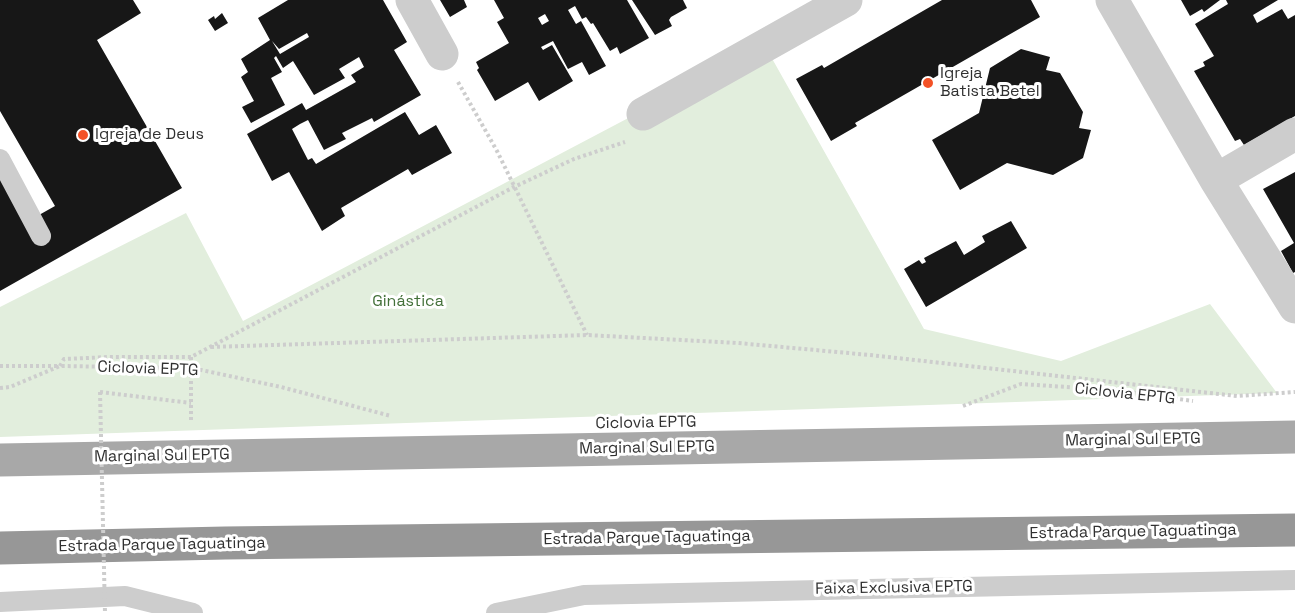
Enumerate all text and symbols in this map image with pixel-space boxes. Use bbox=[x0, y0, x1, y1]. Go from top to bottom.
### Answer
place label: Igreja Batista Betel bbox=[940, 64, 1040, 102]
marker: Igreja Batista Betel bbox=[921, 76, 935, 90]
place label: Igreja de Deus bbox=[95, 125, 204, 145]
marker: Igreja de Deus bbox=[76, 128, 90, 142]
park label: Ginástica bbox=[372, 292, 444, 312]
street label: Ciclovia EPTG bbox=[97, 358, 199, 380]
street label: Ciclovia EPTG bbox=[1074, 379, 1176, 409]
street label: Ciclovia EPTG bbox=[595, 413, 697, 433]
street label: Marginal Sul EPTG bbox=[1065, 429, 1201, 451]
street label: Marginal Sul EPTG bbox=[579, 437, 715, 459]
street label: Marginal Sul EPTG bbox=[94, 445, 230, 467]
street label: Estrada Parque Taguatinga bbox=[1029, 521, 1237, 543]
street label: Estrada Parque Taguatinga bbox=[543, 527, 751, 549]
street label: Estrada Parque Taguatinga bbox=[58, 534, 266, 556]
street label: Faixa Exclusiva EPTG bbox=[815, 577, 973, 599]

